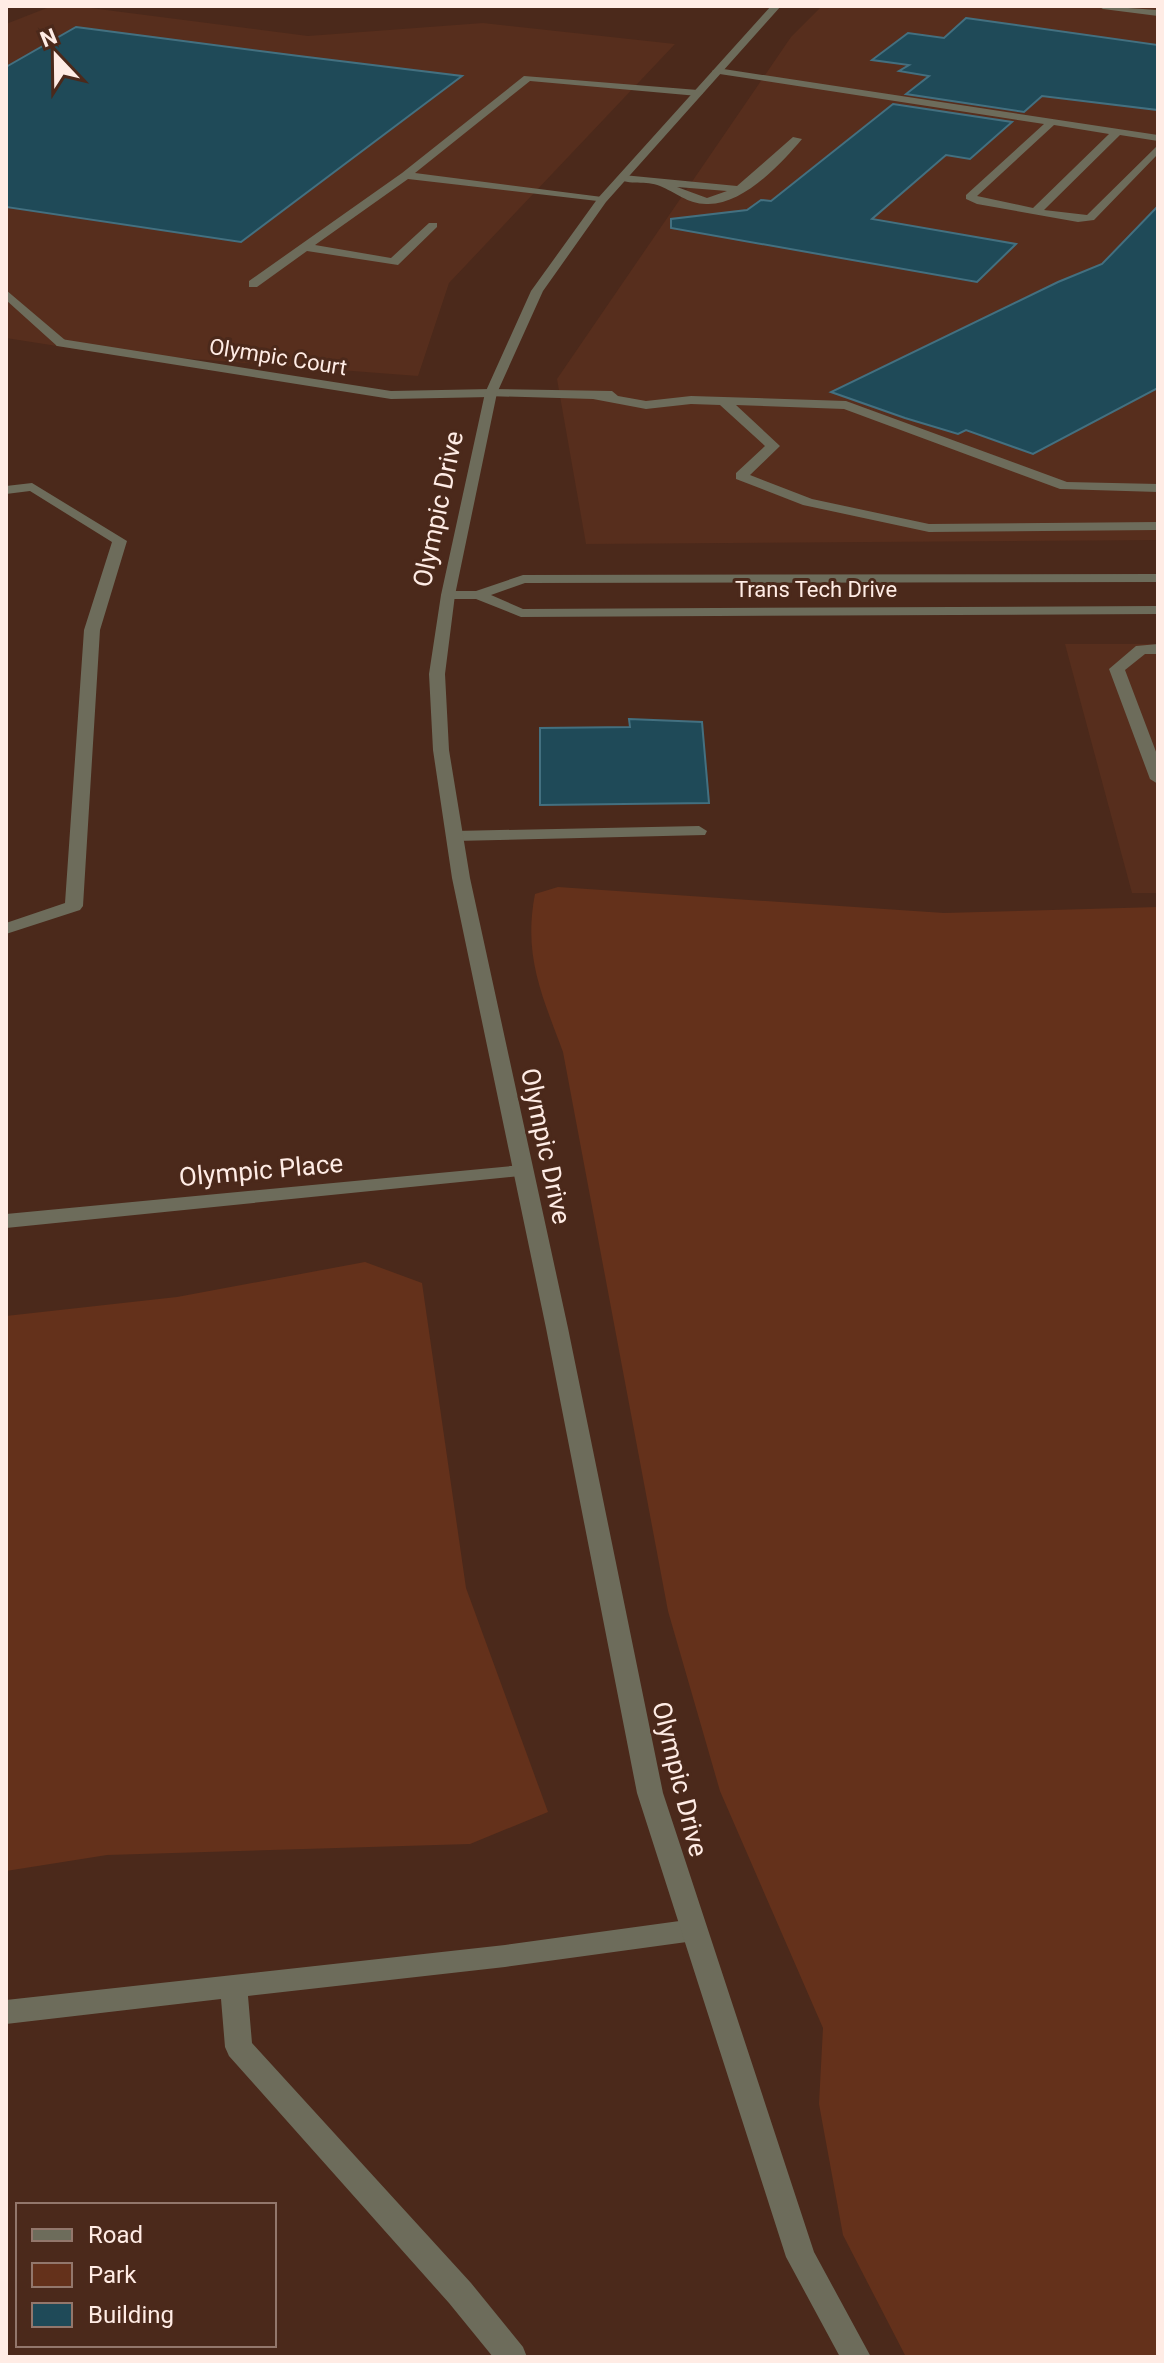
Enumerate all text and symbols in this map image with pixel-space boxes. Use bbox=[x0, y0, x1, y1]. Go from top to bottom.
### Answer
north arrow bbox=[16, 16, 96, 96]
text: N bbox=[37, 23, 61, 52]
street label: Olympic Court bbox=[207, 334, 349, 380]
street label: Olympic Drive bbox=[407, 428, 469, 590]
street label: Trans Tech Drive bbox=[735, 577, 897, 602]
street label: Olympic Drive bbox=[515, 1065, 577, 1227]
street label: Olympic Place bbox=[178, 1148, 344, 1192]
street label: Olympic Drive bbox=[646, 1698, 714, 1860]
legend bbox=[16, 2203, 276, 2347]
text: Road bbox=[88, 2221, 143, 2249]
text: Park bbox=[88, 2261, 137, 2289]
text: Building bbox=[88, 2301, 174, 2329]

